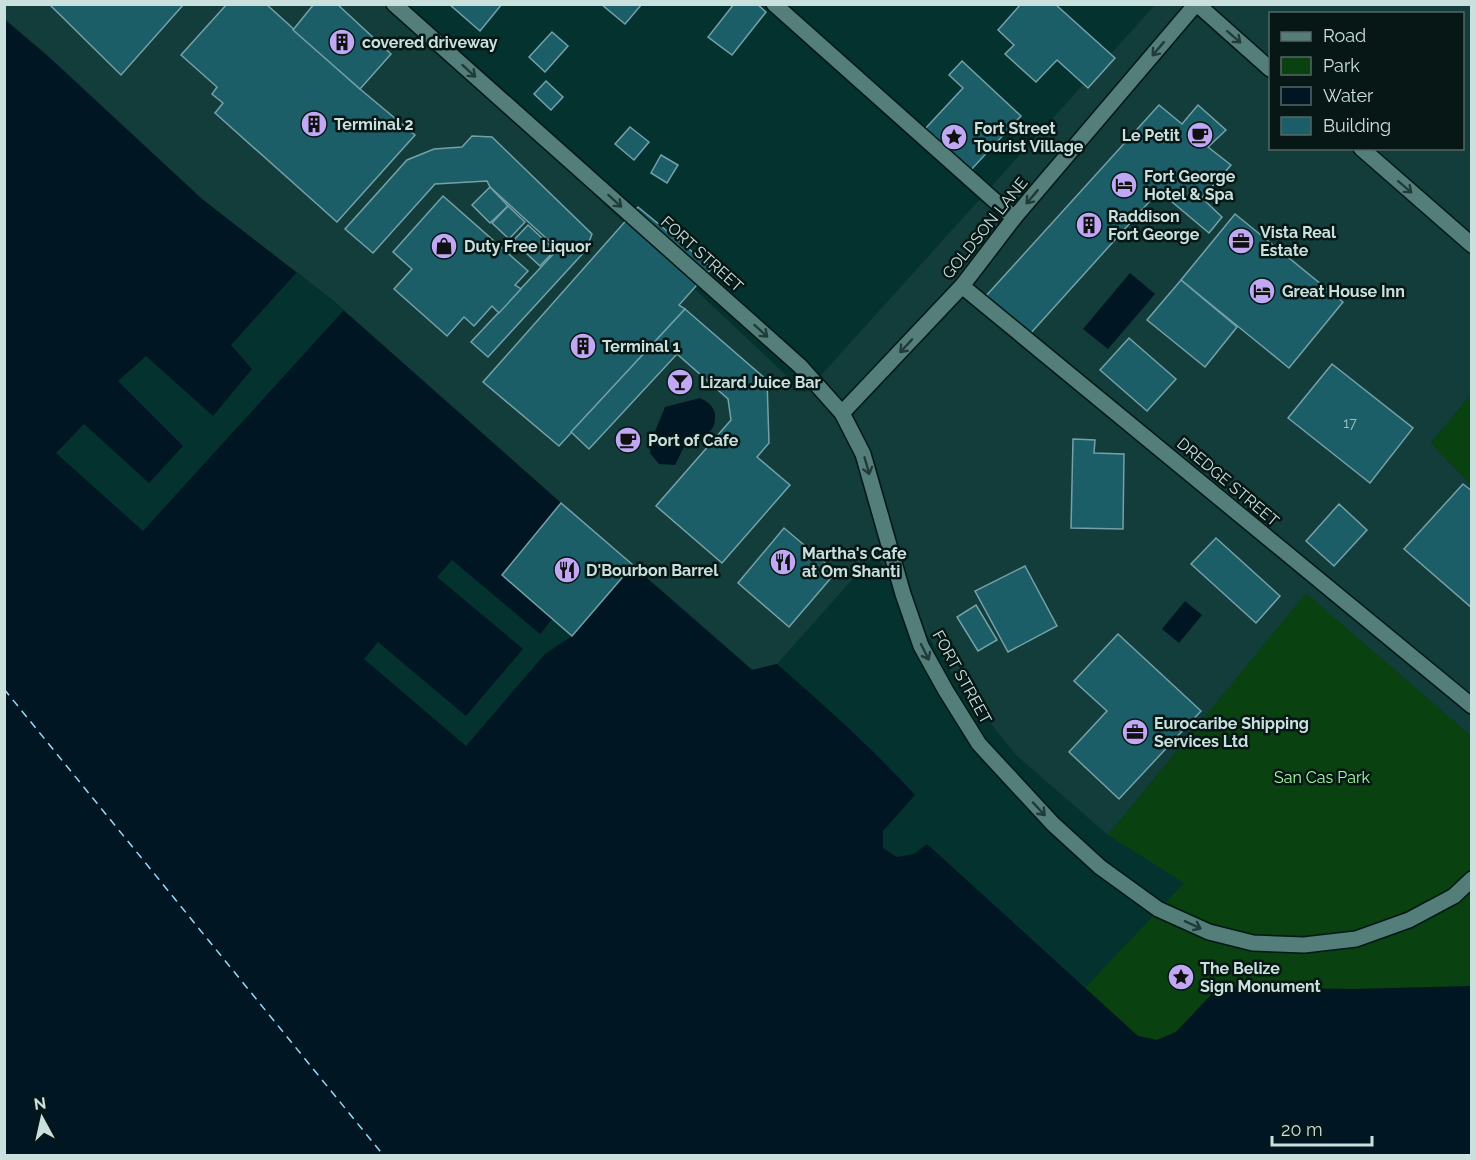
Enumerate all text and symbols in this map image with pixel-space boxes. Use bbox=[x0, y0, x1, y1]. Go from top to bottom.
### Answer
legend bbox=[1269, 12, 1464, 150]
text: Road bbox=[1323, 25, 1366, 46]
building icon: covered driveway bbox=[327, 27, 357, 57]
one-way arrow bbox=[1226, 30, 1241, 44]
place label: covered driveway bbox=[362, 33, 498, 52]
one-way arrow bbox=[1151, 41, 1165, 56]
text: Park bbox=[1323, 55, 1360, 76]
one-way arrow bbox=[462, 64, 477, 78]
text: Water bbox=[1323, 85, 1374, 106]
building icon: Terminal 2 bbox=[299, 109, 329, 139]
place label: Terminal 2 bbox=[334, 115, 413, 134]
text: Building bbox=[1323, 115, 1391, 136]
place label: Fort Street Tourist Village bbox=[974, 119, 1084, 156]
cafe icon: Le Petit bbox=[1185, 120, 1215, 150]
place icon: Fort Street Tourist Village bbox=[939, 122, 969, 152]
place label: Le Petit bbox=[1122, 126, 1180, 145]
place label: Fort George Hotel & Spa bbox=[1144, 167, 1236, 204]
hotel icon: Fort George Hotel & Spa bbox=[1109, 170, 1139, 200]
street label: GOLDSON LANE bbox=[938, 173, 1032, 282]
one-way arrow bbox=[1397, 180, 1412, 194]
one-way arrow bbox=[1025, 189, 1038, 205]
one-way arrow bbox=[607, 194, 622, 208]
place label: Raddison Fort George bbox=[1108, 207, 1200, 244]
building icon: Raddison Fort George bbox=[1074, 210, 1104, 240]
street label: FORT STREET bbox=[657, 212, 747, 296]
place label: Vista Real Estate bbox=[1260, 223, 1337, 260]
office icon: Vista Real Estate bbox=[1226, 226, 1256, 256]
shop icon: Duty Free Liquor bbox=[429, 231, 459, 261]
place label: Duty Free Liquor bbox=[464, 237, 591, 256]
hotel icon: Great House Inn bbox=[1247, 276, 1277, 306]
place label: Great House Inn bbox=[1282, 282, 1405, 301]
one-way arrow bbox=[753, 324, 769, 337]
building icon: Terminal 1 bbox=[568, 331, 598, 361]
place label: Terminal 1 bbox=[602, 337, 680, 356]
one-way arrow bbox=[899, 338, 913, 353]
bar icon: Lizard Juice Bar bbox=[665, 367, 695, 397]
place label: Lizard Juice Bar bbox=[700, 373, 821, 392]
house number: 17 bbox=[1343, 415, 1357, 431]
cafe icon: Port of Cafe bbox=[613, 425, 643, 455]
place label: Port of Cafe bbox=[648, 431, 739, 450]
street label: DREDGE STREET bbox=[1173, 434, 1283, 530]
one-way arrow bbox=[862, 456, 873, 475]
place label: Martha's Cafe at Om Shanti bbox=[802, 544, 907, 581]
restaurant icon: Martha's Cafe at Om Shanti bbox=[768, 547, 798, 577]
restaurant icon: D'Bourbon Barrel bbox=[552, 555, 582, 585]
place label: D'Bourbon Barrel bbox=[586, 561, 719, 580]
street label: FORT STREET bbox=[928, 627, 996, 727]
one-way arrow bbox=[919, 643, 931, 661]
place label: Eurocaribe Shipping Services Ltd bbox=[1154, 714, 1309, 751]
office icon: Eurocaribe Shipping Services Ltd bbox=[1120, 717, 1150, 747]
park label: San Cas Park bbox=[1274, 768, 1371, 787]
one-way arrow bbox=[1032, 801, 1046, 816]
one-way arrow bbox=[1184, 920, 1202, 931]
place label: The Belize Sign Monument bbox=[1200, 959, 1321, 996]
place icon: The Belize Sign Monument bbox=[1166, 962, 1196, 992]
north arrow bbox=[12, 1088, 72, 1148]
text: N bbox=[33, 1093, 47, 1114]
scale bar bbox=[1272, 1109, 1372, 1147]
text: 20 m bbox=[1281, 1119, 1323, 1140]

